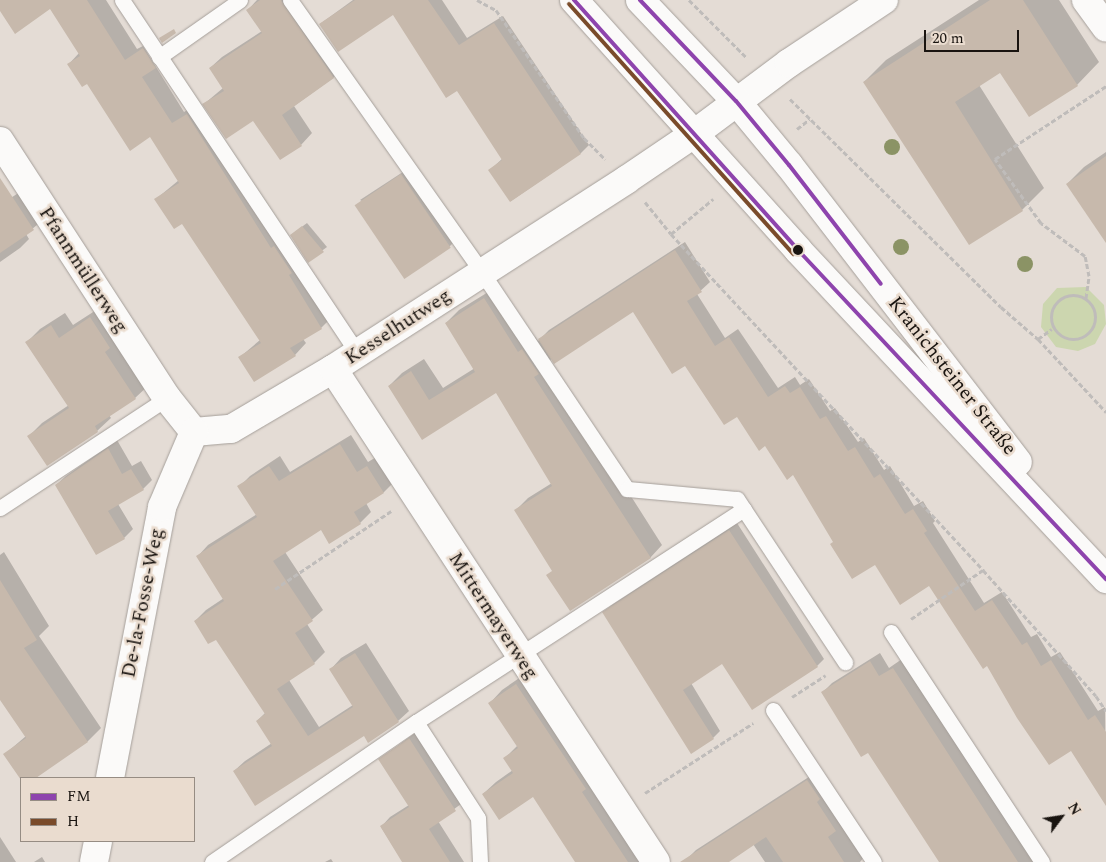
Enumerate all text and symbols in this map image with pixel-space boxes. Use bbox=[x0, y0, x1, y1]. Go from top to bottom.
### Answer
scale bar bbox=[926, 20, 1021, 52]
text: 20 m bbox=[932, 27, 964, 50]
street label: Pfannmüllerweg bbox=[33, 202, 133, 338]
unlabelled marker bbox=[793, 245, 803, 255]
street label: Kesselhutweg bbox=[340, 284, 456, 370]
street label: Kranichsteiner Straße bbox=[883, 292, 1021, 460]
street label: De-la-Fosse-Weg bbox=[117, 526, 169, 680]
street label: Mittermayerweg bbox=[443, 548, 543, 684]
legend bbox=[20, 777, 195, 842]
text: FM bbox=[67, 785, 91, 808]
north arrow bbox=[1036, 792, 1086, 842]
text: N bbox=[1062, 799, 1086, 819]
text: H bbox=[67, 810, 79, 833]

